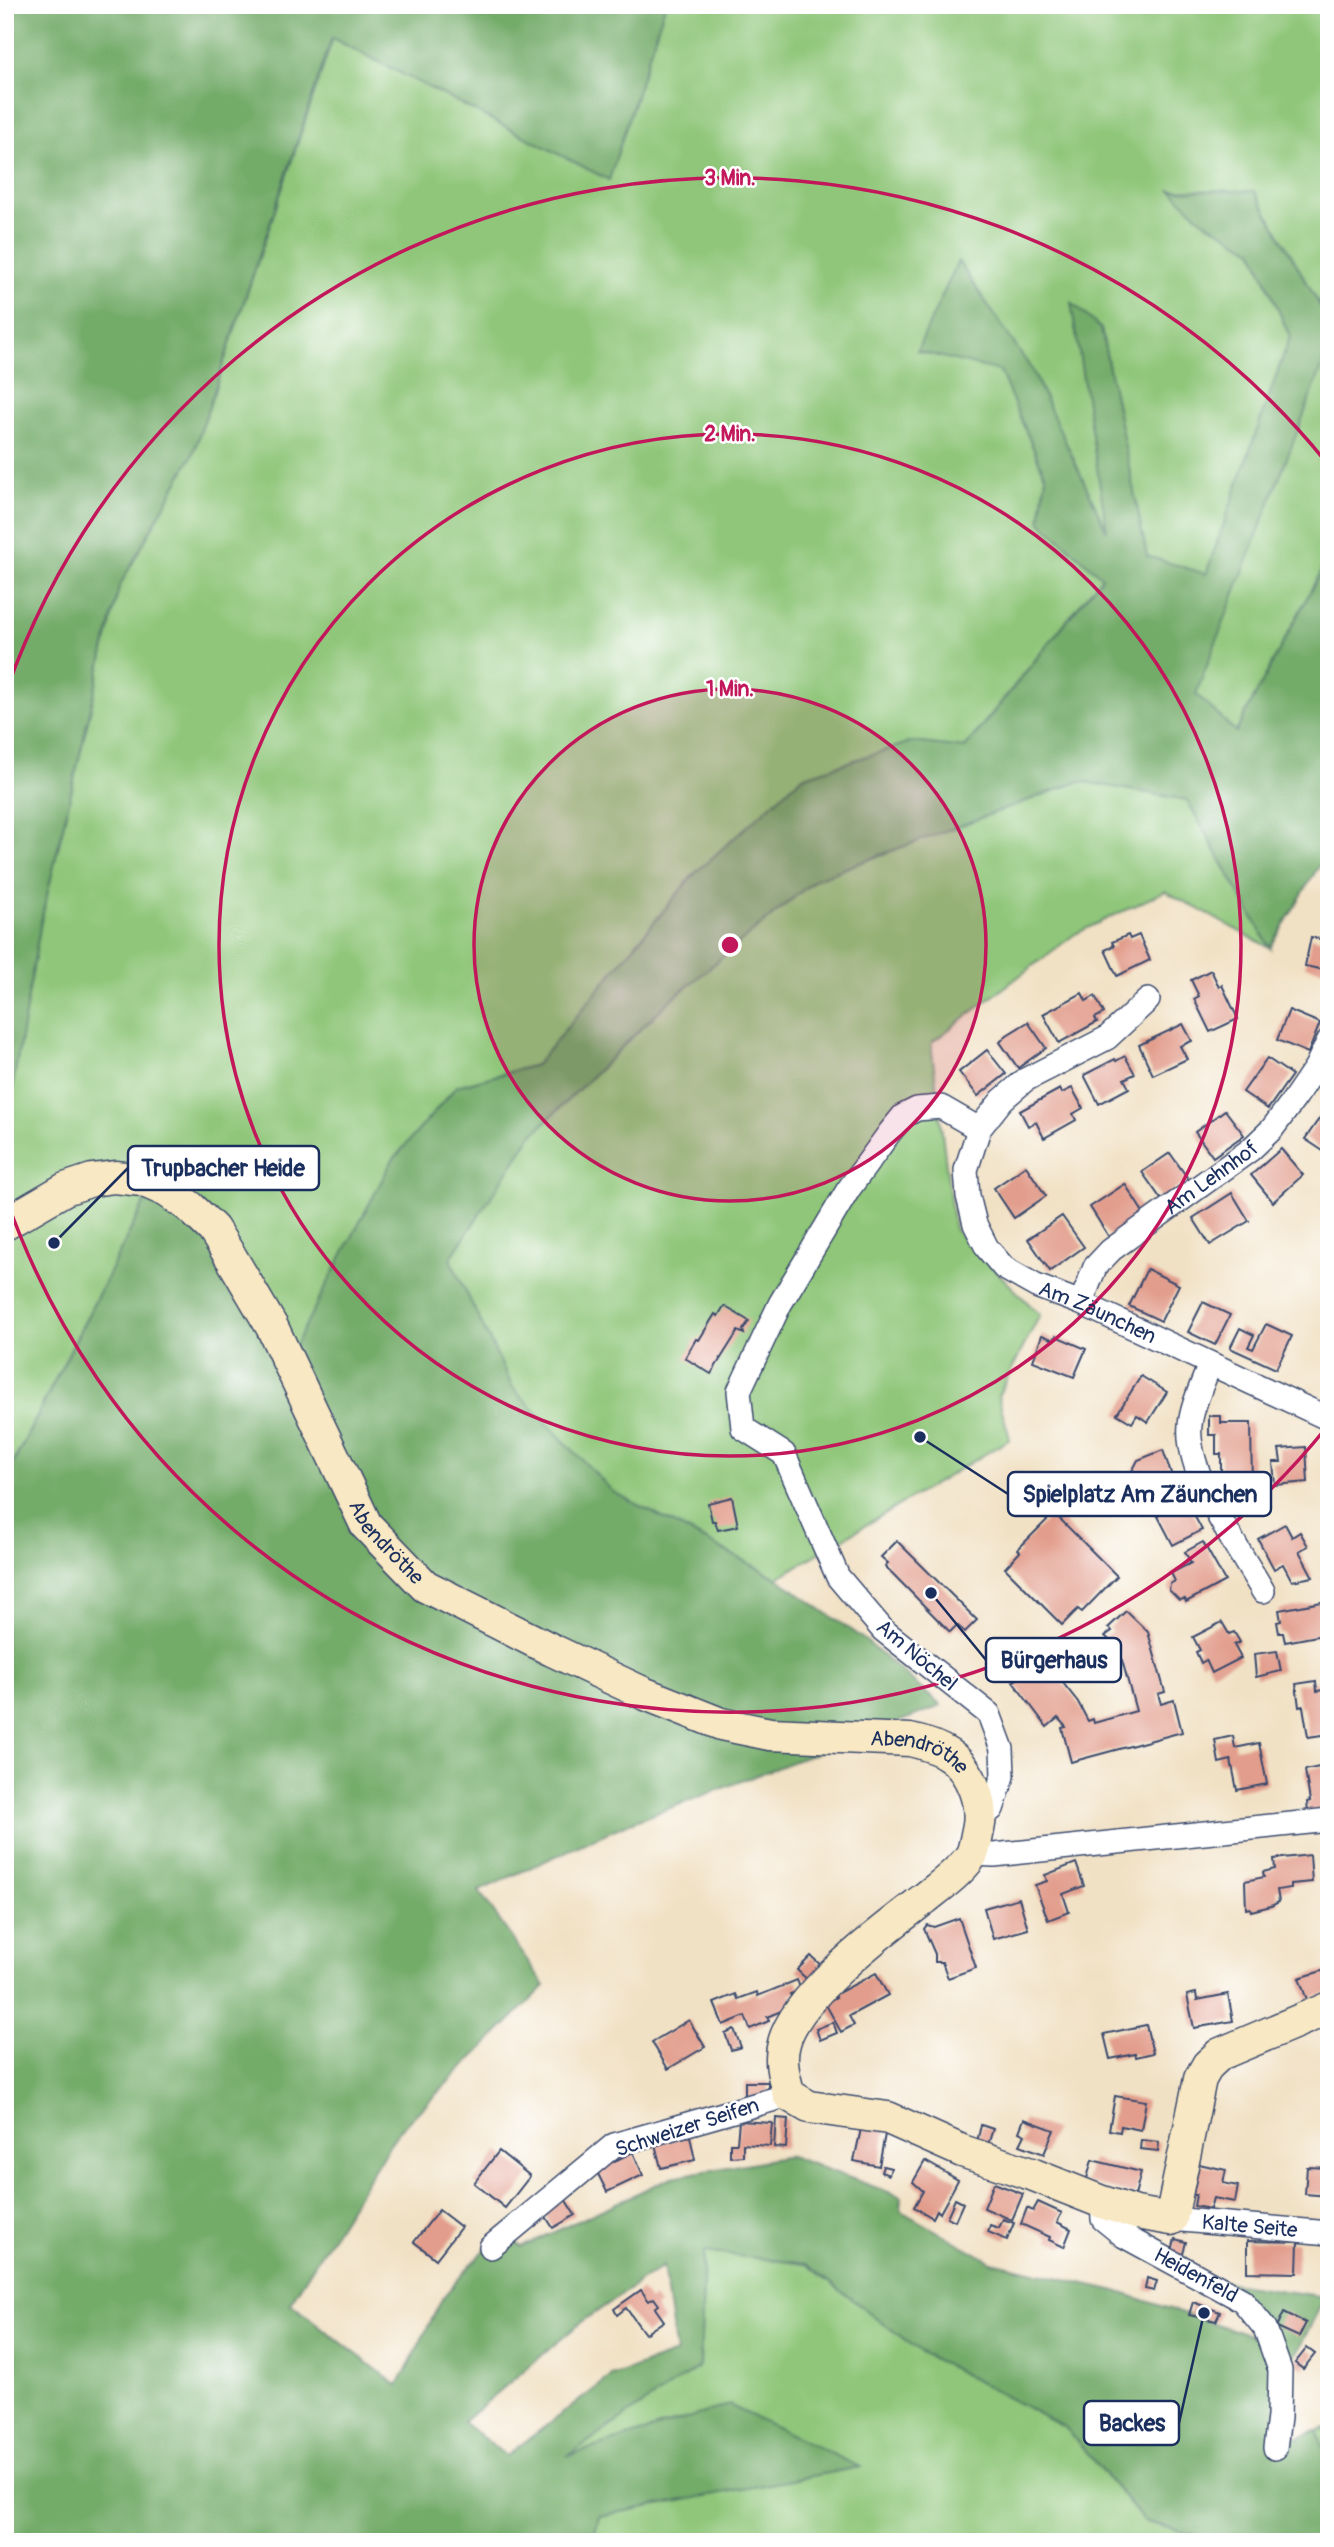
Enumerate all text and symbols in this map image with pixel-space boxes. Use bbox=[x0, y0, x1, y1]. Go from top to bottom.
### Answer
text: 3 Min. bbox=[704, 165, 756, 192]
text: 2 Min. bbox=[704, 421, 756, 448]
text: 1 Min. bbox=[706, 676, 754, 703]
centre of rings bbox=[718, 933, 742, 957]
street label: Am Lehnhof bbox=[1159, 1135, 1266, 1221]
callout: Trupbacher Heide bbox=[128, 1146, 319, 1190]
text: Trupbacher Heide bbox=[140, 1154, 305, 1183]
street label: Am Zäunchen bbox=[1035, 1275, 1160, 1350]
callout: Spielplatz Am Zäunchen bbox=[1008, 1472, 1271, 1516]
text: Spielplatz Am Zäunchen bbox=[1022, 1480, 1258, 1509]
street label: Abendröthe bbox=[342, 1496, 430, 1591]
street label: Am Nöchel bbox=[870, 1614, 963, 1697]
callout: Bürgerhaus bbox=[986, 1638, 1121, 1682]
text: Bürgerhaus bbox=[1000, 1646, 1108, 1675]
street label: Abendröthe bbox=[870, 1725, 975, 1780]
street label: Schweizer Seifen bbox=[612, 2091, 763, 2163]
street label: Kalte Seite bbox=[1201, 2209, 1299, 2244]
street label: Heidenfeld bbox=[1149, 2242, 1243, 2309]
callout: Backes bbox=[1084, 2401, 1179, 2445]
text: Backes bbox=[1099, 2409, 1166, 2438]

